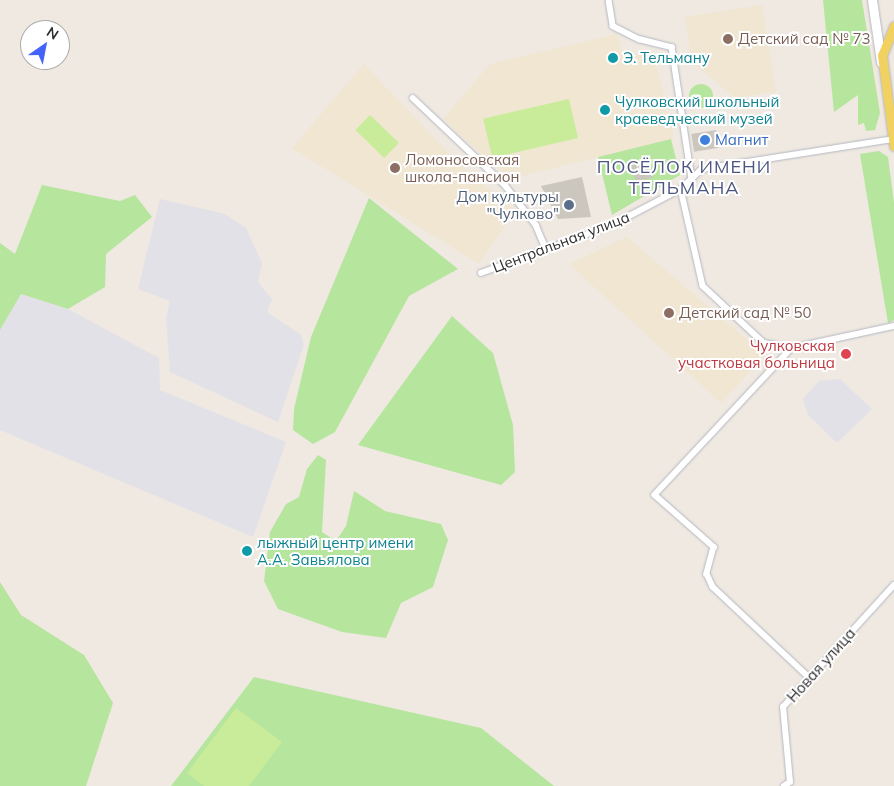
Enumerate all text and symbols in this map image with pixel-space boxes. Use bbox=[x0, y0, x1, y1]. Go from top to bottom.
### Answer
north arrow bbox=[20, 20, 70, 70]
text: N bbox=[43, 23, 62, 44]
place label: Детский сад № 73 bbox=[738, 30, 871, 48]
marker: Детский сад № 73 bbox=[722, 33, 734, 45]
place label: Э. Тельману bbox=[623, 49, 710, 67]
marker: Э. Тельману bbox=[607, 52, 619, 64]
place label: Чулковский школьный краеведческий музей bbox=[615, 92, 779, 127]
marker: Чулковский школьный краеведческий музей bbox=[599, 104, 611, 116]
place label: Магнит bbox=[715, 131, 768, 149]
marker: Магнит bbox=[699, 134, 711, 146]
place label: Ломоносовская школа-пансион bbox=[405, 150, 519, 185]
district label: ПОСЁЛОК ИМЕНИ ТЕЛЬМАНА bbox=[595, 157, 773, 200]
marker: Ломоносовская школа-пансион bbox=[389, 162, 401, 174]
place label: Дом культуры "Чулково" bbox=[457, 187, 559, 222]
marker: Дом культуры "Чулково" bbox=[563, 199, 575, 211]
street label: Центральная улица bbox=[490, 208, 632, 276]
place label: Детский сад № 50 bbox=[679, 304, 812, 322]
marker: Детский сад № 50 bbox=[663, 307, 675, 319]
place label: Чулковская участковая больница bbox=[678, 336, 835, 371]
marker: Чулковская участковая больница bbox=[839, 347, 853, 361]
place label: лыжный центр имени А.А. Завьялова bbox=[257, 533, 414, 568]
marker: лыжный центр имени А.А. Завьялова bbox=[241, 545, 253, 557]
street label: Новая улица bbox=[783, 624, 859, 706]

